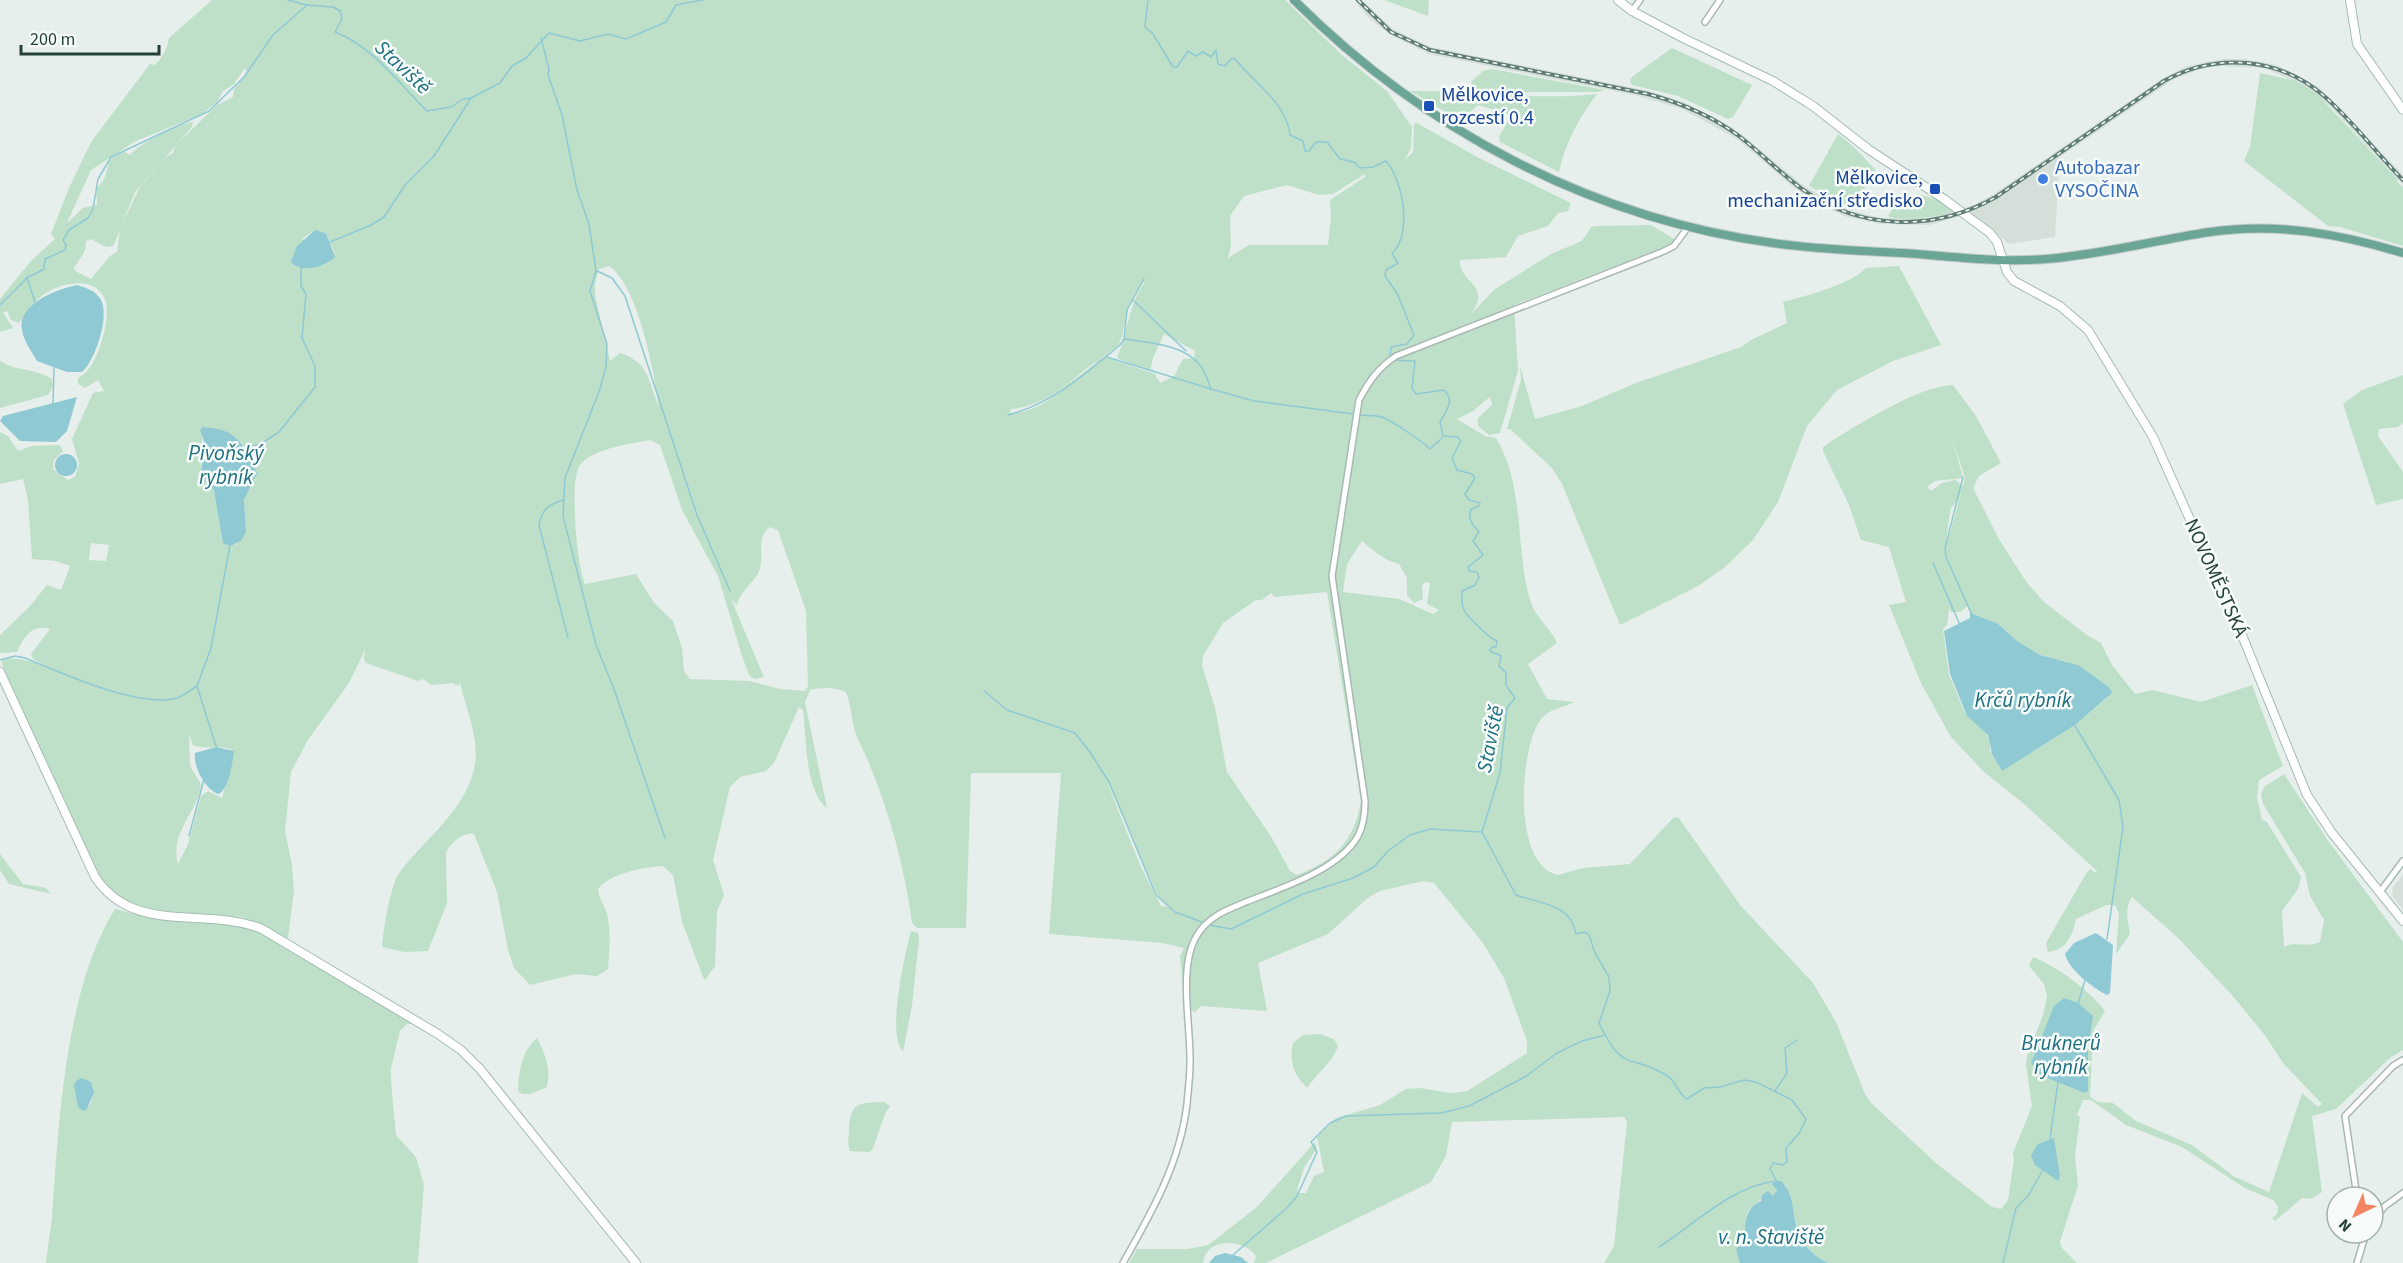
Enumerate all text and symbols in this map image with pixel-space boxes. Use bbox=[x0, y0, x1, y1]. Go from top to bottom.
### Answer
scale bar bbox=[21, 18, 159, 56]
text: 200 m bbox=[30, 27, 75, 52]
water label: Staviště bbox=[368, 33, 439, 102]
place label: Mělkovice, rozcestí 0.4 bbox=[1441, 81, 1534, 132]
marker: Mělkovice, rozcestí 0.4 bbox=[1422, 99, 1436, 113]
place label: Autobazar VYSOČINA bbox=[2055, 154, 2140, 205]
place label: Mělkovice, mechanizační středisko bbox=[1727, 164, 1923, 215]
marker: Autobazar VYSOČINA bbox=[2036, 172, 2050, 186]
marker: Mělkovice, mechanizační středisko bbox=[1928, 182, 1942, 196]
water label: Pivoňský rybník bbox=[188, 438, 265, 492]
street label: NOVOMĚSTSKÁ bbox=[2177, 514, 2255, 642]
water label: Krčů rybník bbox=[1975, 685, 2072, 715]
water label: Staviště bbox=[1469, 702, 1511, 775]
water label: Bruknerů rybník bbox=[2021, 1028, 2101, 1082]
north arrow bbox=[2325, 1185, 2385, 1245]
text: N bbox=[2334, 1213, 2357, 1237]
water label: v. n. Staviště bbox=[1718, 1222, 1825, 1252]

